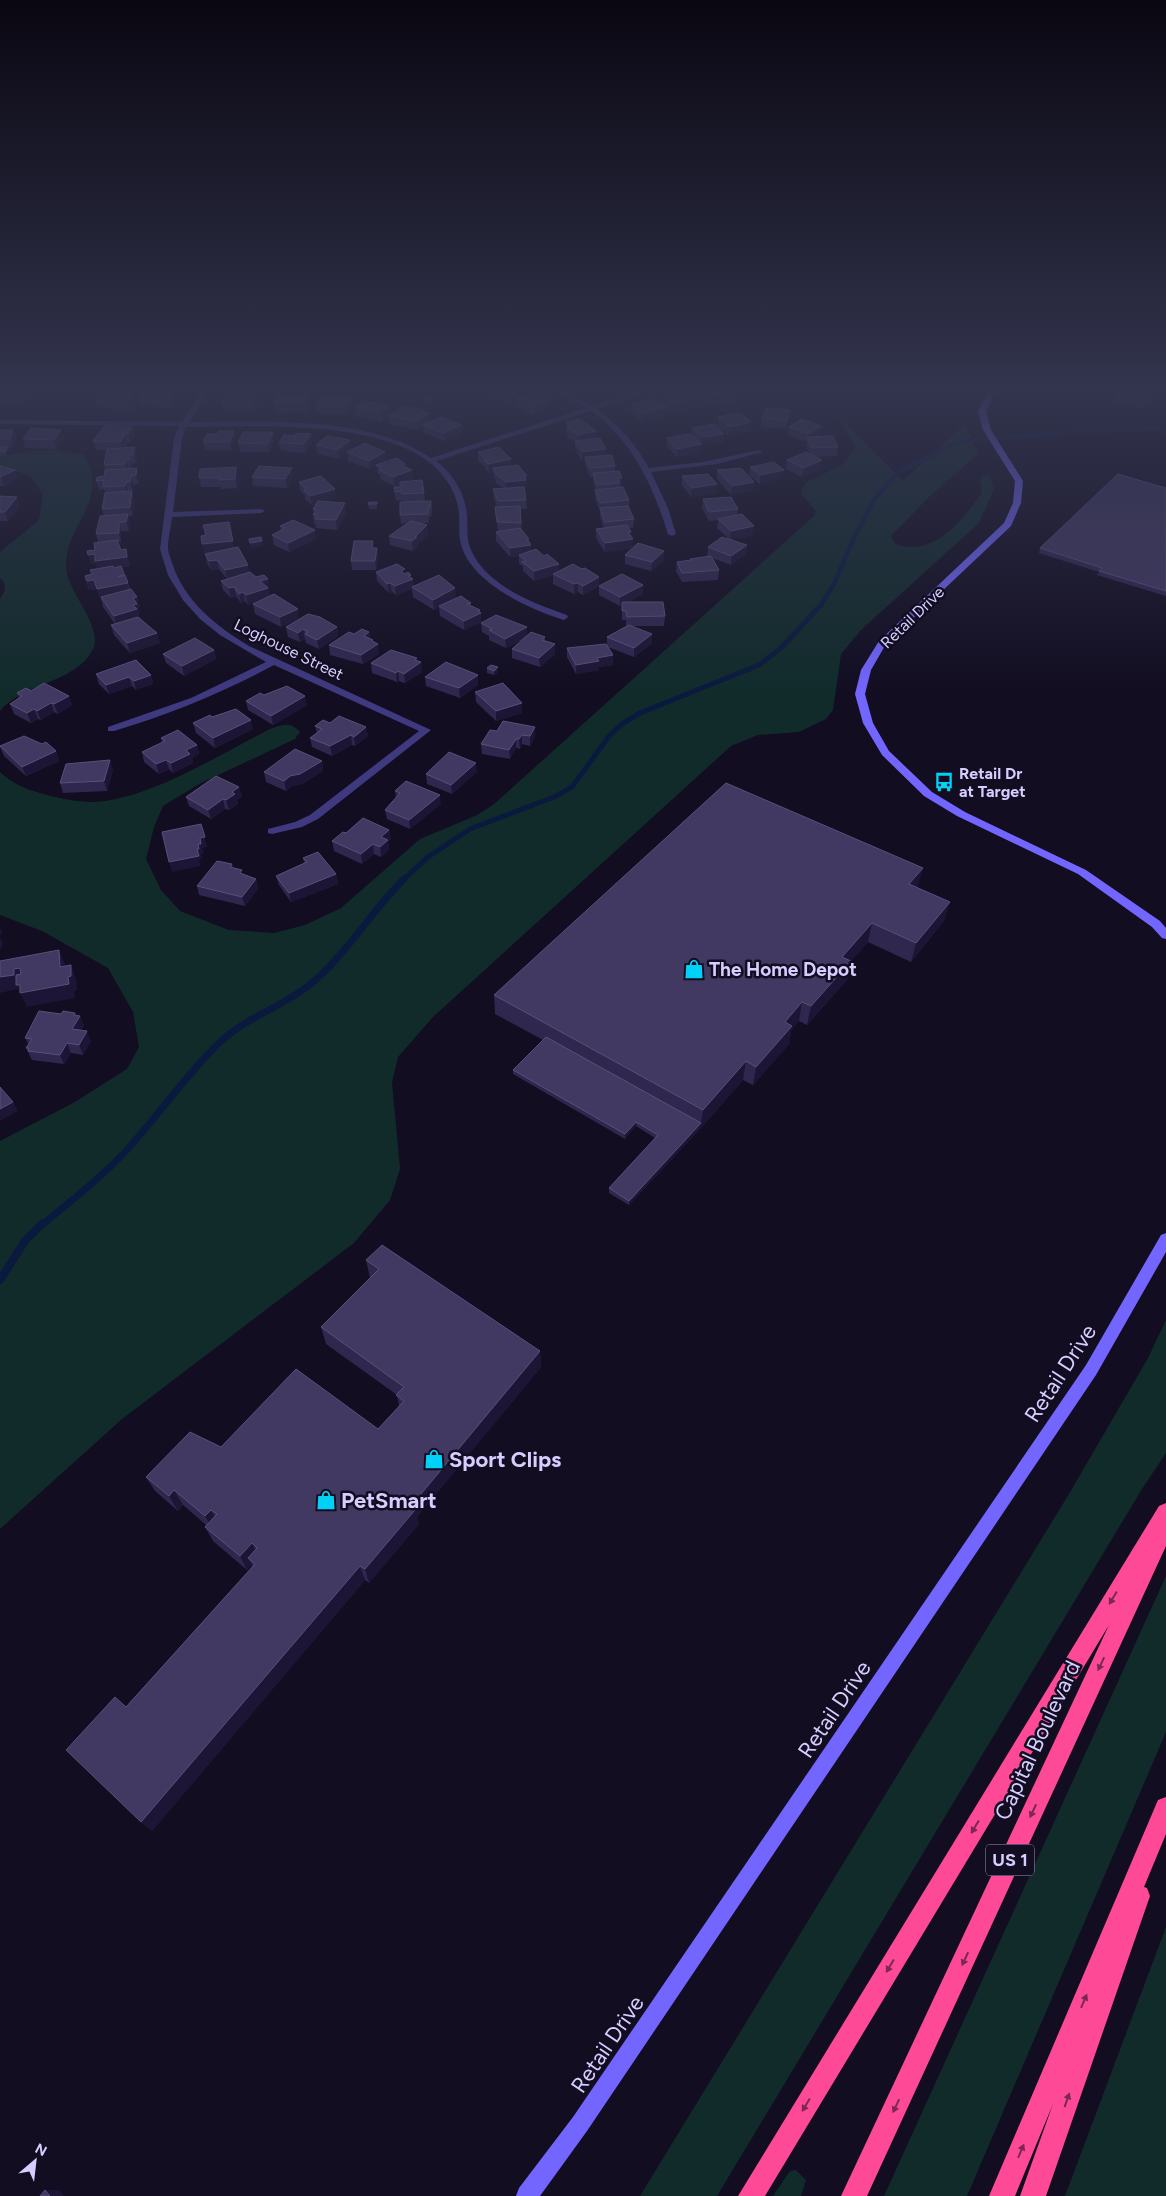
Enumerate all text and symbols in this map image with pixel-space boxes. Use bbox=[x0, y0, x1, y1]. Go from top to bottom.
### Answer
street label: Retail Drive bbox=[877, 582, 948, 652]
street label: Loghouse Street bbox=[231, 615, 346, 684]
place label: Retail Dr at Target bbox=[959, 764, 1026, 801]
bus stop icon: Retail Dr at Target bbox=[933, 771, 955, 793]
shop icon: The Home Depot bbox=[683, 958, 705, 980]
place label: The Home Depot bbox=[709, 958, 857, 981]
street label: Retail Drive bbox=[1019, 1319, 1102, 1427]
place label: Sport Clips bbox=[449, 1446, 561, 1473]
shop icon: Sport Clips bbox=[423, 1448, 445, 1470]
place label: PetSmart bbox=[341, 1487, 437, 1514]
shop icon: PetSmart bbox=[315, 1489, 337, 1511]
one-way arrow bbox=[1109, 1592, 1118, 1605]
street label: Retail Drive bbox=[792, 1656, 877, 1763]
street label: Capital Boulevard bbox=[989, 1656, 1086, 1824]
one-way arrow bbox=[1097, 1657, 1105, 1671]
one-way arrow bbox=[1029, 1804, 1037, 1818]
one-way arrow bbox=[970, 1821, 979, 1834]
road number: US 1 bbox=[986, 1844, 1034, 1876]
one-way arrow bbox=[960, 1952, 968, 1966]
one-way arrow bbox=[886, 1960, 895, 1973]
street label: Retail Drive bbox=[565, 1991, 650, 2098]
one-way arrow bbox=[1080, 1994, 1088, 2008]
one-way arrow bbox=[1064, 2093, 1071, 2108]
one-way arrow bbox=[802, 2098, 811, 2111]
one-way arrow bbox=[892, 2099, 900, 2113]
north arrow bbox=[10, 2136, 60, 2186]
text: N bbox=[32, 2140, 50, 2160]
one-way arrow bbox=[1017, 2144, 1025, 2158]

